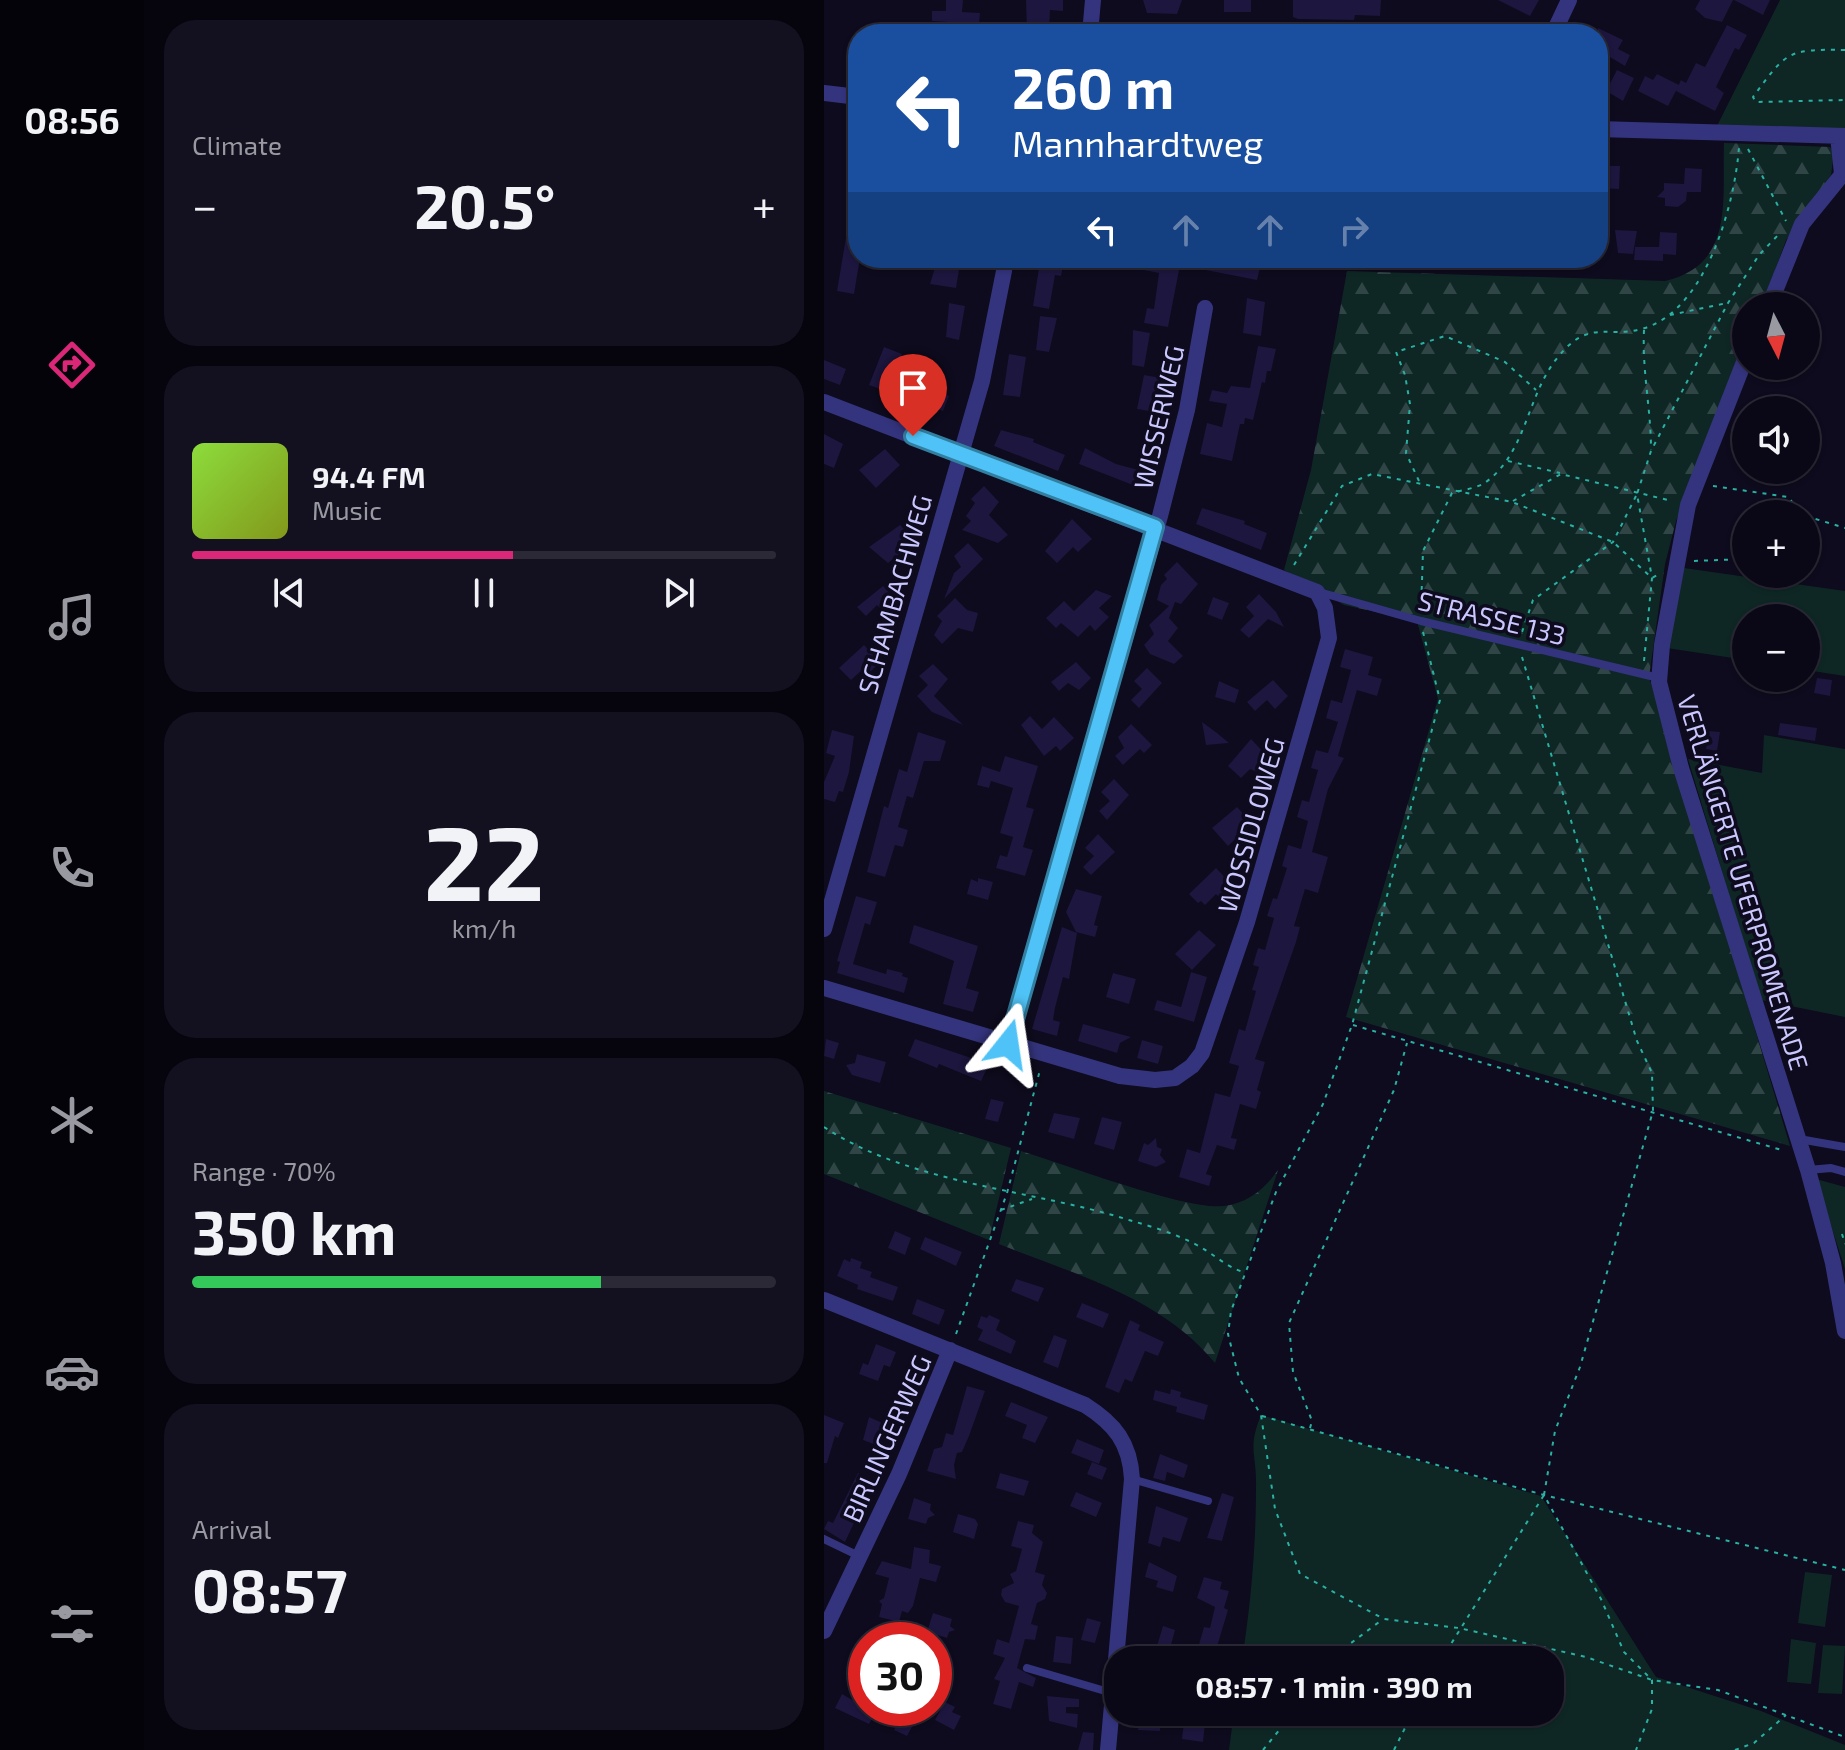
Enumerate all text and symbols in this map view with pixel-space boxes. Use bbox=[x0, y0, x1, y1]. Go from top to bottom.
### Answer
text: 260 m bbox=[1012, 53, 1174, 120]
icon: left bbox=[880, 56, 984, 160]
text: 08:56 bbox=[24, 98, 120, 141]
text: Mannhardtweg bbox=[1012, 121, 1263, 164]
text: Climate bbox=[192, 129, 282, 160]
text: 20.5° bbox=[414, 169, 555, 241]
text: − bbox=[192, 178, 218, 231]
text: + bbox=[752, 178, 776, 231]
icon: left bbox=[1080, 208, 1124, 252]
icon: ahead bbox=[1164, 208, 1208, 252]
icon: ahead bbox=[1248, 208, 1292, 252]
icon: right bbox=[1332, 208, 1376, 252]
north arrow bbox=[1732, 292, 1820, 380]
map controls bbox=[1732, 292, 1820, 692]
icon: directions bbox=[44, 337, 100, 393]
street label: WISSERWEG bbox=[1126, 342, 1190, 492]
pin bbox=[879, 354, 947, 436]
icon: arrive bbox=[891, 366, 935, 410]
button: sound bbox=[1732, 396, 1820, 484]
text: 94.4 FM bbox=[312, 458, 426, 494]
street label: SCHAMBACHWEG bbox=[851, 491, 937, 697]
text: Music bbox=[312, 494, 382, 525]
button: + bbox=[1732, 500, 1820, 588]
icon: previous bbox=[267, 571, 311, 615]
icon: pause bbox=[462, 571, 506, 615]
icon: next bbox=[657, 571, 701, 615]
street label: STRASSE 133 bbox=[1415, 584, 1569, 650]
icon: music bbox=[44, 589, 100, 645]
button: − bbox=[1732, 604, 1820, 692]
street label: VERLÄNGERTE UFERPROMENADE bbox=[1672, 691, 1816, 1073]
street label: WOSSIDLOWEG bbox=[1210, 734, 1290, 916]
text: 22 bbox=[424, 797, 544, 922]
icon: phone bbox=[44, 840, 100, 896]
text: km/h bbox=[452, 912, 516, 943]
position arrow bbox=[966, 1002, 1050, 1086]
icon: climate bbox=[44, 1092, 100, 1148]
text: Range · 70% bbox=[192, 1155, 336, 1186]
text: 350 km bbox=[192, 1195, 396, 1267]
icon: car bbox=[44, 1344, 100, 1400]
street label: BIRLINGERWEG bbox=[835, 1350, 937, 1526]
text: Arrival bbox=[192, 1513, 271, 1544]
text: 08:57 bbox=[192, 1553, 347, 1625]
icon: filters bbox=[44, 1596, 100, 1652]
speed limit sign: 30 bbox=[848, 1622, 952, 1726]
text: 08:57 · 1 min · 390 m bbox=[1195, 1668, 1473, 1704]

